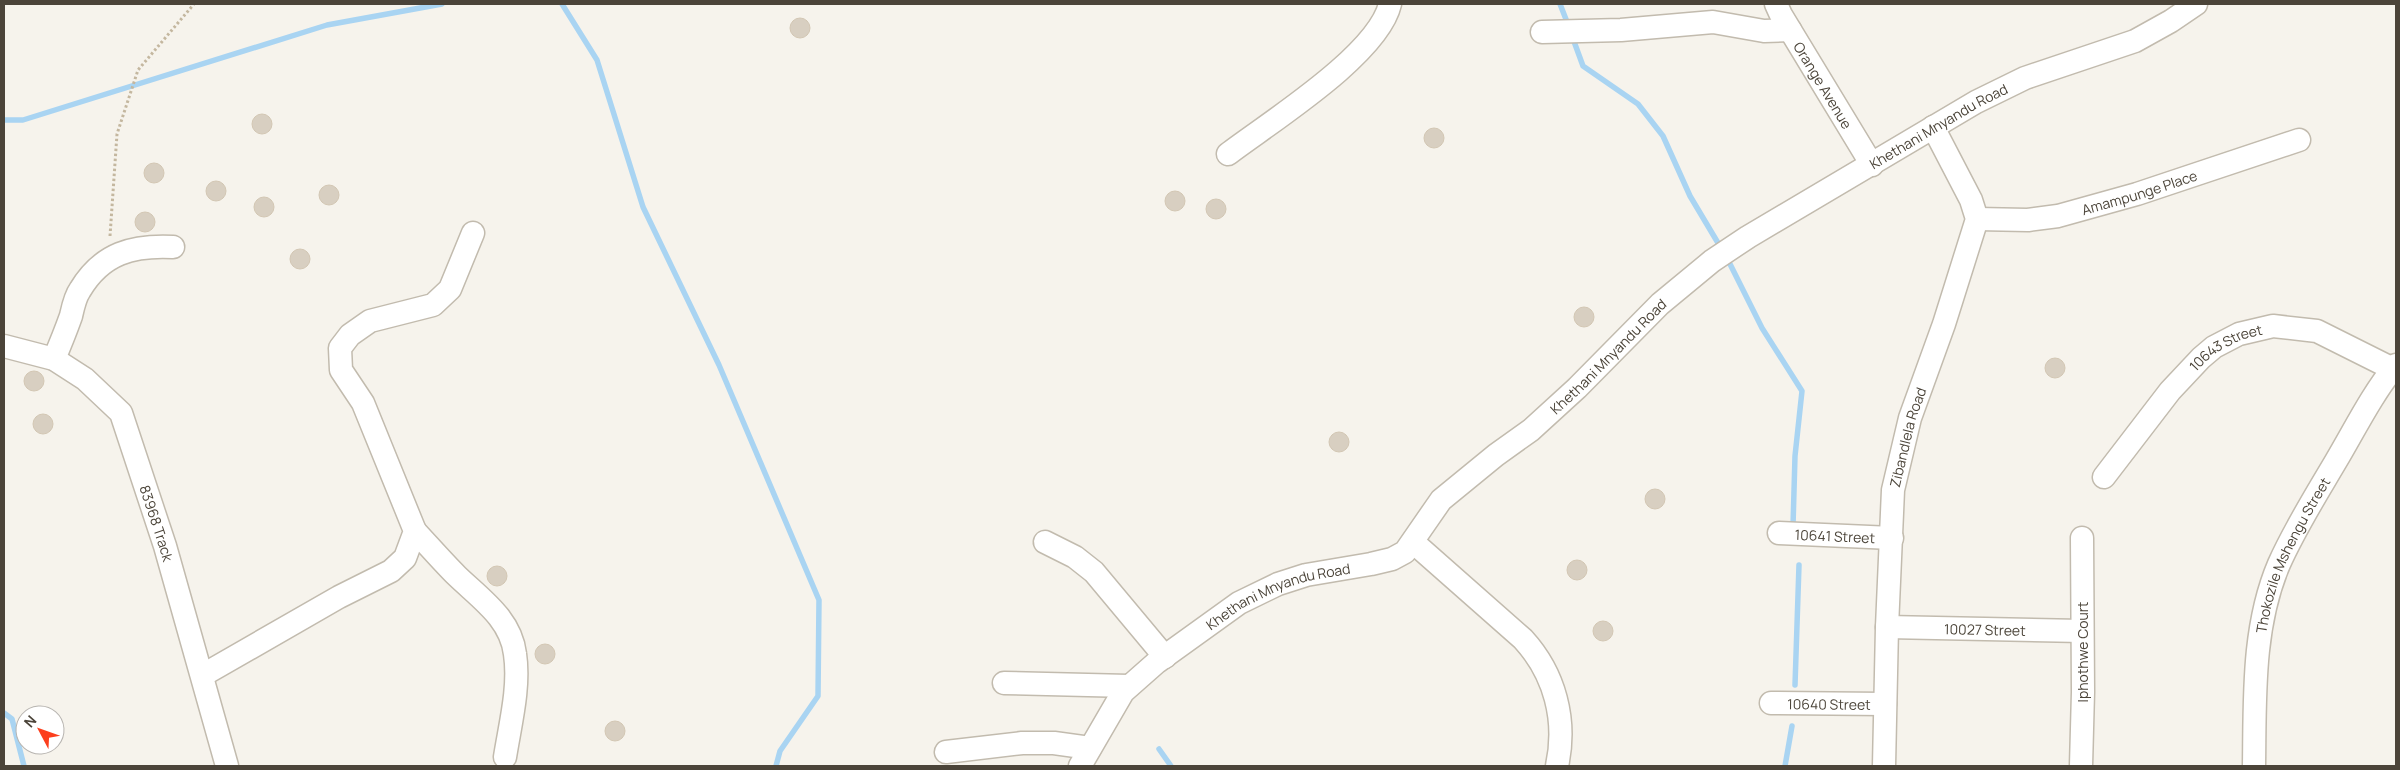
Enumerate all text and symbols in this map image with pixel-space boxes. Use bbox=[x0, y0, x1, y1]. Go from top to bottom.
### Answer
street label: Orange Avenue bbox=[1790, 38, 1857, 132]
street label: Khethani Mnyandu Road bbox=[1866, 79, 2011, 173]
street label: Amampunge Place bbox=[2079, 165, 2199, 219]
street label: Khethani Mnyandu Road bbox=[1546, 294, 1670, 418]
street label: 10643 Street bbox=[2184, 319, 2264, 375]
street label: Zibandlela Road bbox=[1885, 384, 1930, 489]
street label: Thokozile Mshengu Street bbox=[2251, 473, 2334, 634]
street label: 83968 Track bbox=[136, 483, 179, 564]
street label: 10641 Street bbox=[1794, 524, 1876, 547]
street label: Khethani Mnyandu Road bbox=[1202, 558, 1352, 634]
street label: Iphothwe Court bbox=[2073, 601, 2092, 702]
street label: 10027 Street bbox=[1944, 619, 2026, 639]
street label: 10640 Street bbox=[1787, 694, 1871, 713]
north arrow bbox=[15, 705, 65, 755]
text: N bbox=[19, 711, 40, 731]

